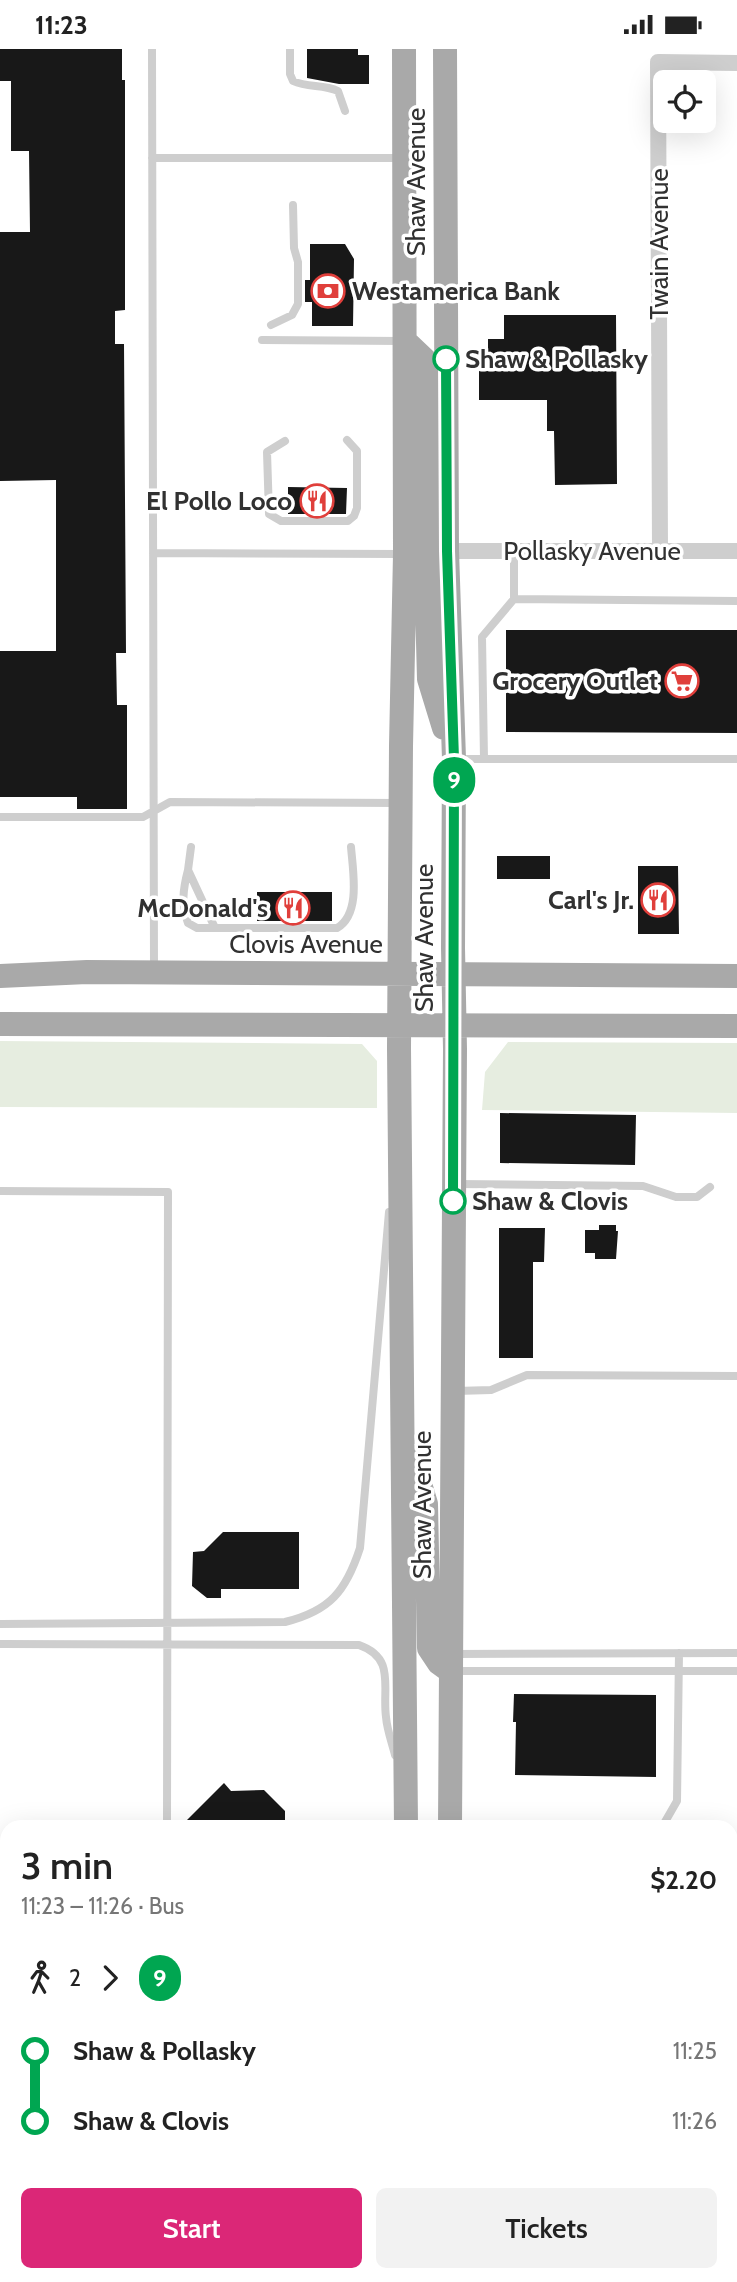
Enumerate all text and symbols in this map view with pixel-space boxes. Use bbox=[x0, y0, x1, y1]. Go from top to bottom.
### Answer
text: 11:23 bbox=[35, 9, 88, 41]
map controls bbox=[653, 70, 716, 133]
button: locate bbox=[653, 70, 716, 133]
street label: Shaw Avenue bbox=[400, 108, 432, 256]
street label: Twain Avenue bbox=[643, 168, 675, 320]
bank icon: Westamerica Bank bbox=[309, 272, 347, 310]
place label: Westamerica Bank bbox=[352, 275, 560, 307]
place label: Shaw & Pollasky bbox=[465, 343, 648, 375]
marker: Shaw & Pollasky bbox=[433, 346, 459, 372]
restaurant icon: El Pollo Loco bbox=[298, 482, 336, 520]
place label: El Pollo Loco bbox=[146, 485, 292, 517]
street label: Pollasky Avenue bbox=[503, 535, 681, 567]
supermarket icon: Grocery Outlet bbox=[663, 662, 701, 700]
place label: Grocery Outlet bbox=[492, 665, 658, 697]
line badge: 9 bbox=[431, 757, 477, 803]
text: 9 bbox=[447, 765, 461, 794]
street label: Shaw Avenue bbox=[408, 864, 440, 1012]
restaurant icon: Carl's Jr. bbox=[639, 881, 677, 919]
place label: Carl's Jr. bbox=[548, 884, 634, 916]
restaurant icon: McDonald's bbox=[274, 889, 312, 927]
place label: McDonald's bbox=[137, 892, 268, 924]
street label: Clovis Avenue bbox=[229, 928, 383, 960]
place label: Shaw & Clovis bbox=[472, 1185, 628, 1217]
marker: Shaw & Clovis bbox=[440, 1188, 466, 1214]
street label: Shaw Avenue bbox=[406, 1431, 438, 1579]
text: 3 min bbox=[21, 1842, 113, 1889]
text: $2.20 bbox=[650, 1864, 717, 1896]
text: 11:23 – 11:26 · Bus bbox=[21, 1892, 184, 1920]
icon: walk bbox=[21, 1959, 59, 1997]
icon: forward bbox=[91, 1959, 129, 1997]
text: 9 bbox=[153, 1963, 167, 1992]
text: 2 bbox=[69, 1964, 81, 1992]
text: Shaw & Pollasky bbox=[73, 2035, 256, 2067]
text: 11:25 bbox=[673, 2037, 717, 2065]
text: Shaw & Clovis bbox=[73, 2105, 229, 2137]
text: 11:26 bbox=[672, 2107, 717, 2135]
button: Start bbox=[21, 2188, 362, 2268]
button: Tickets bbox=[376, 2188, 717, 2268]

